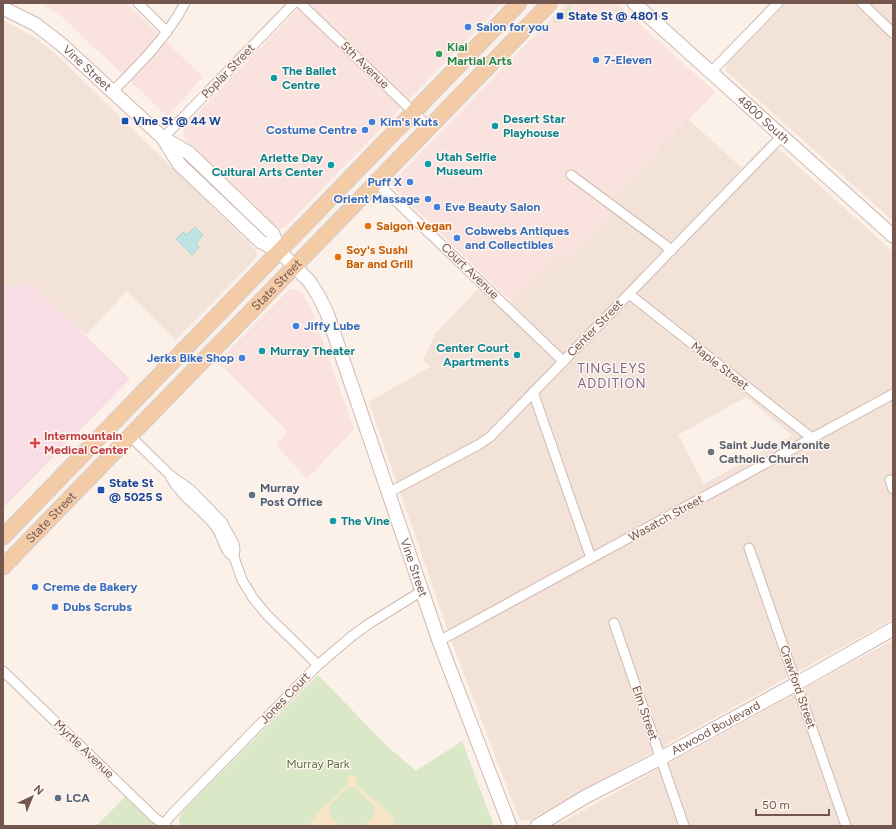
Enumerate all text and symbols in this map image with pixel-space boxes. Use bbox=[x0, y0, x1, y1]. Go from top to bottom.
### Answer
place label: State St @ 4801 S bbox=[568, 9, 668, 23]
marker: State St @ 4801 S bbox=[555, 11, 565, 21]
place label: Salon for you bbox=[476, 20, 549, 34]
marker: Salon for you bbox=[463, 22, 473, 32]
street label: 5th Avenue bbox=[338, 39, 392, 92]
place label: Kiai Martial Arts bbox=[447, 40, 512, 68]
street label: Poplar Street bbox=[199, 41, 258, 101]
street label: Vine Street bbox=[60, 42, 115, 94]
marker: Kiai Martial Arts bbox=[434, 49, 444, 59]
place label: 7-Eleven bbox=[604, 53, 652, 67]
marker: 7-Eleven bbox=[591, 55, 601, 65]
place label: The Ballet Centre bbox=[282, 64, 337, 92]
marker: The Ballet Centre bbox=[269, 73, 279, 83]
street label: 4800 South bbox=[734, 92, 793, 147]
place label: Desert Star Playhouse bbox=[503, 112, 566, 140]
place label: Vine St @ 44 W bbox=[133, 114, 221, 128]
place label: Kim's Kuts bbox=[380, 115, 439, 129]
marker: Vine St @ 44 W bbox=[120, 116, 130, 126]
marker: Kim's Kuts bbox=[367, 117, 377, 127]
marker: Desert Star Playhouse bbox=[490, 121, 500, 131]
place label: Costume Centre bbox=[266, 123, 357, 137]
marker: Costume Centre bbox=[360, 125, 370, 135]
place label: Utah Selfie Museum bbox=[436, 150, 497, 178]
place label: Arlette Day Cultural Arts Center bbox=[212, 151, 323, 179]
marker: Utah Selfie Museum bbox=[423, 159, 433, 169]
marker: Arlette Day Cultural Arts Center bbox=[326, 160, 336, 170]
place label: Puff X bbox=[368, 175, 403, 189]
marker: Puff X bbox=[405, 177, 415, 187]
place label: Orient Massage bbox=[334, 192, 420, 206]
marker: Orient Massage bbox=[423, 194, 433, 204]
place label: Eve Beauty Salon bbox=[445, 200, 540, 214]
marker: Eve Beauty Salon bbox=[432, 202, 442, 212]
place label: Saigon Vegan bbox=[376, 219, 452, 233]
marker: Saigon Vegan bbox=[363, 221, 373, 231]
place label: Cobwebs Antiques and Collectibles bbox=[465, 224, 570, 252]
marker: Cobwebs Antiques and Collectibles bbox=[452, 233, 462, 243]
street label: Court Avenue bbox=[438, 240, 502, 302]
place label: Soy's Sushi Bar and Grill bbox=[346, 243, 413, 271]
marker: Soy's Sushi Bar and Grill bbox=[333, 252, 343, 262]
street label: State Street bbox=[249, 256, 305, 313]
street label: Center Street bbox=[564, 296, 626, 359]
place label: Jiffy Lube bbox=[304, 319, 360, 333]
marker: Jiffy Lube bbox=[291, 321, 301, 331]
street label: Maple Street bbox=[688, 339, 752, 393]
place label: Center Court Apartments bbox=[436, 341, 509, 369]
place label: Murray Theater bbox=[270, 344, 355, 358]
marker: Murray Theater bbox=[257, 346, 267, 356]
marker: Center Court Apartments bbox=[512, 350, 522, 360]
place label: Jerks Bike Shop bbox=[147, 351, 234, 365]
marker: Jerks Bike Shop bbox=[237, 353, 247, 363]
district label: TINGLEYS ADDITION bbox=[577, 361, 647, 391]
place label: Intermountain Medical Center bbox=[44, 429, 129, 457]
marker: Intermountain Medical Center bbox=[29, 437, 41, 449]
place label: Saint Jude Maronite Catholic Church bbox=[719, 438, 830, 466]
marker: Saint Jude Maronite Catholic Church bbox=[706, 447, 716, 457]
place label: State St @ 5025 S bbox=[109, 476, 163, 504]
place label: Murray Post Office bbox=[260, 481, 323, 509]
marker: State St @ 5025 S bbox=[96, 485, 106, 495]
street label: State Street bbox=[23, 489, 79, 546]
marker: Murray Post Office bbox=[247, 490, 257, 500]
street label: Wasatch Street bbox=[626, 492, 706, 544]
place label: The Vine bbox=[341, 514, 390, 528]
marker: The Vine bbox=[328, 516, 338, 526]
street label: Vine Street bbox=[397, 536, 431, 599]
place label: Creme de Bakery bbox=[43, 580, 138, 594]
marker: Creme de Bakery bbox=[30, 582, 40, 592]
place label: Dubs Scrubs bbox=[63, 600, 132, 614]
marker: Dubs Scrubs bbox=[50, 602, 60, 612]
street label: Crawford Street bbox=[777, 644, 819, 731]
street label: Jones Court bbox=[257, 669, 313, 727]
street label: Elm Street bbox=[629, 684, 661, 742]
street label: Atwood Boulevard bbox=[669, 698, 763, 758]
street label: Myrtle Avenue bbox=[51, 717, 117, 781]
park label: Murray Park bbox=[286, 757, 350, 771]
north arrow bbox=[12, 777, 52, 817]
text: N bbox=[31, 783, 46, 798]
place label: LCA bbox=[66, 791, 90, 805]
scale bar bbox=[756, 791, 829, 817]
marker: LCA bbox=[53, 793, 63, 803]
text: 50 m bbox=[762, 798, 790, 812]

